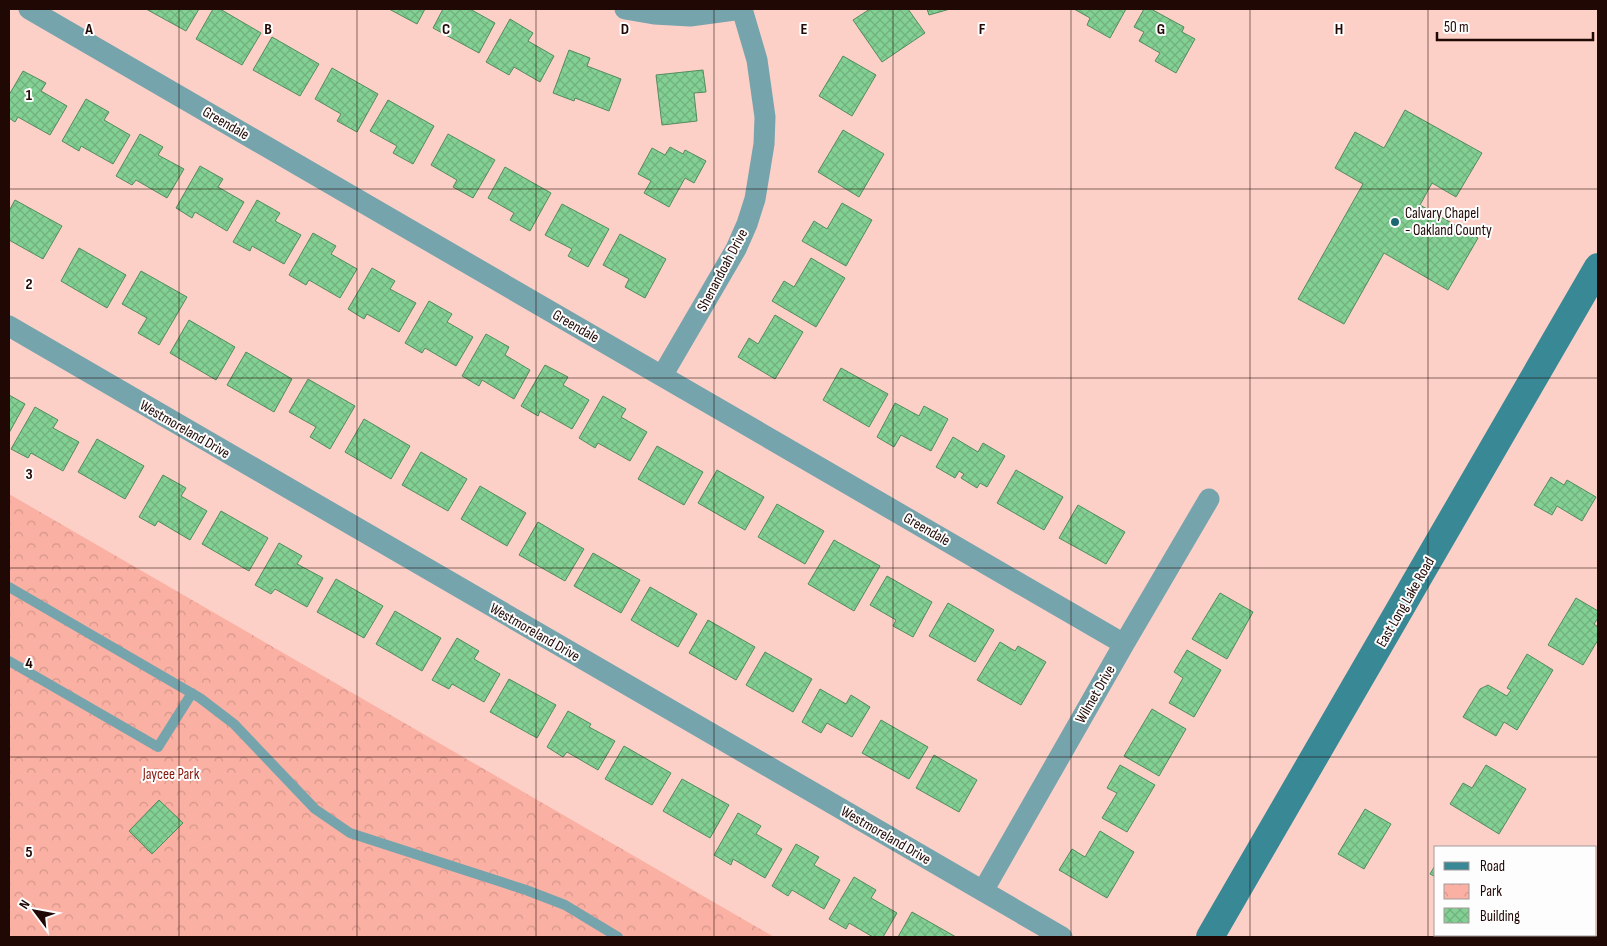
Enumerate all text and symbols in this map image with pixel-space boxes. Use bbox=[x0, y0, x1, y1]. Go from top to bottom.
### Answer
scale bar bbox=[1437, 10, 1593, 42]
text: 50 m bbox=[1444, 18, 1469, 37]
text: A bbox=[84, 20, 93, 39]
text: B bbox=[264, 20, 272, 39]
text: C bbox=[442, 20, 450, 39]
text: D bbox=[621, 20, 629, 39]
text: E bbox=[801, 20, 808, 39]
text: F bbox=[979, 20, 986, 39]
text: G bbox=[1157, 20, 1165, 39]
text: H bbox=[1335, 20, 1343, 39]
text: 1 bbox=[26, 86, 33, 105]
street label: Greendale bbox=[199, 102, 253, 144]
place label: Calvary Chapel - Oakland County bbox=[1405, 204, 1492, 240]
marker: Calvary Chapel - Oakland County bbox=[1389, 216, 1401, 228]
street label: Shenandoah Drive bbox=[693, 226, 752, 315]
text: 2 bbox=[25, 275, 33, 294]
street label: Greendale bbox=[549, 305, 603, 347]
street label: Westmoreland Drive bbox=[136, 396, 233, 463]
text: 3 bbox=[25, 465, 33, 484]
street label: Greendale bbox=[900, 508, 954, 550]
street label: East Long Lake Road bbox=[1372, 554, 1439, 651]
street label: Westmoreland Drive bbox=[486, 599, 583, 666]
text: 4 bbox=[25, 654, 33, 673]
street label: Wilmet Drive bbox=[1071, 662, 1120, 727]
park label: Jaycee Park bbox=[142, 765, 200, 784]
street label: Westmoreland Drive bbox=[837, 802, 934, 869]
text: 5 bbox=[25, 843, 33, 862]
legend bbox=[1434, 846, 1597, 936]
text: Road bbox=[1480, 857, 1505, 876]
text: Park bbox=[1480, 882, 1502, 901]
north arrow bbox=[10, 886, 60, 936]
text: N bbox=[15, 897, 34, 912]
text: Building bbox=[1480, 907, 1520, 926]

